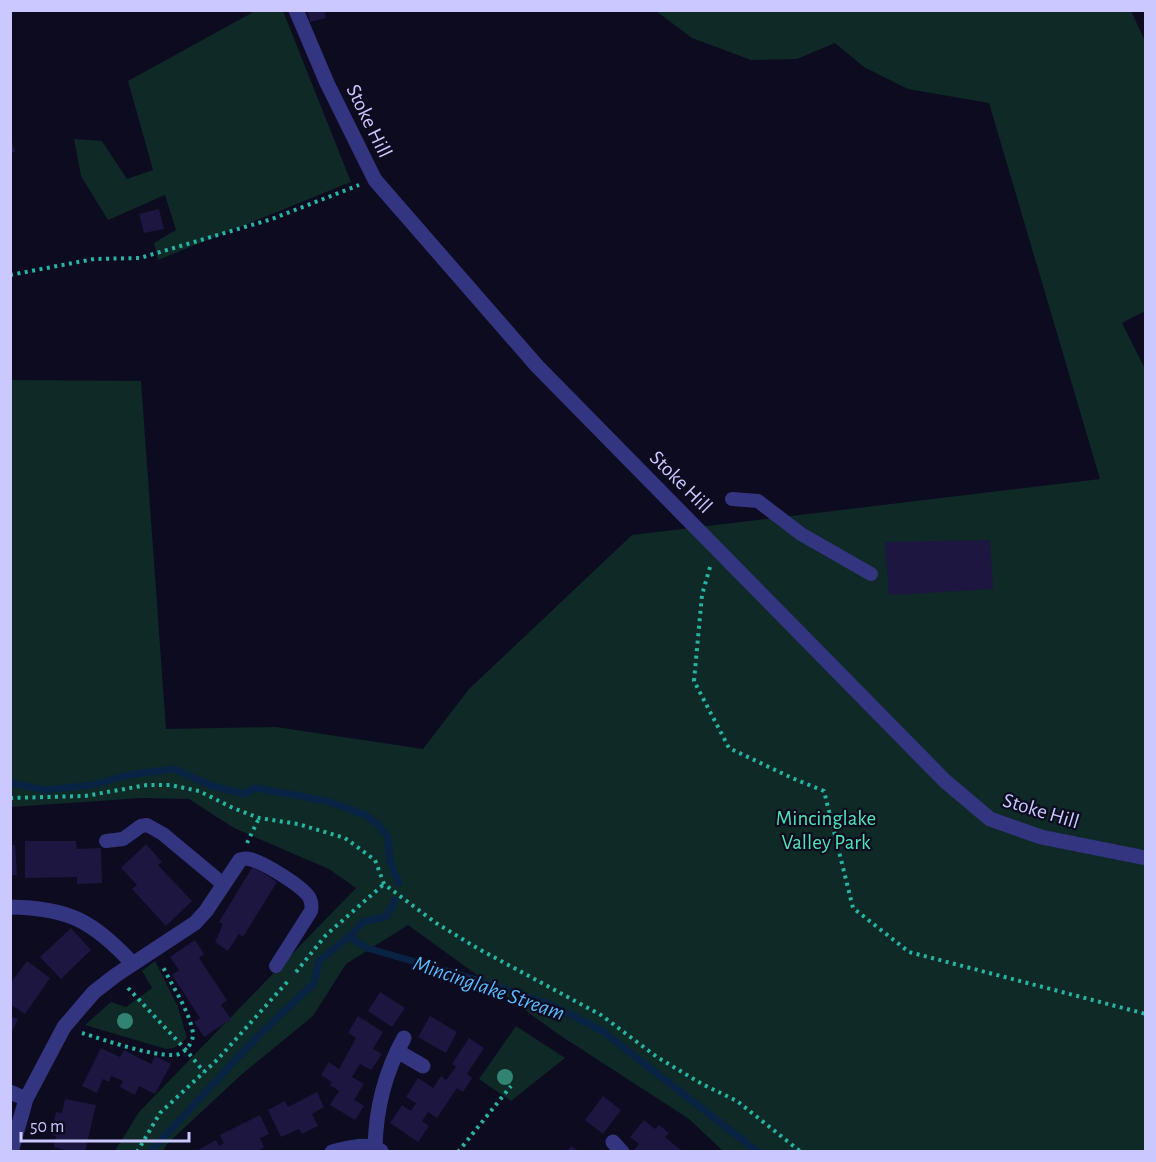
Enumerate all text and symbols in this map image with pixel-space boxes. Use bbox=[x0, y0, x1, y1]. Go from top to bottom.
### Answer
street label: Stoke Hill bbox=[342, 81, 396, 161]
street label: Stoke Hill bbox=[646, 447, 716, 517]
street label: Stoke Hill bbox=[1000, 789, 1082, 833]
park label: Mincinglake Valley Park bbox=[776, 808, 876, 853]
water label: Mincinglake Stream bbox=[410, 952, 568, 1024]
scale bar bbox=[21, 1105, 189, 1143]
text: 50 m bbox=[30, 1118, 64, 1136]

